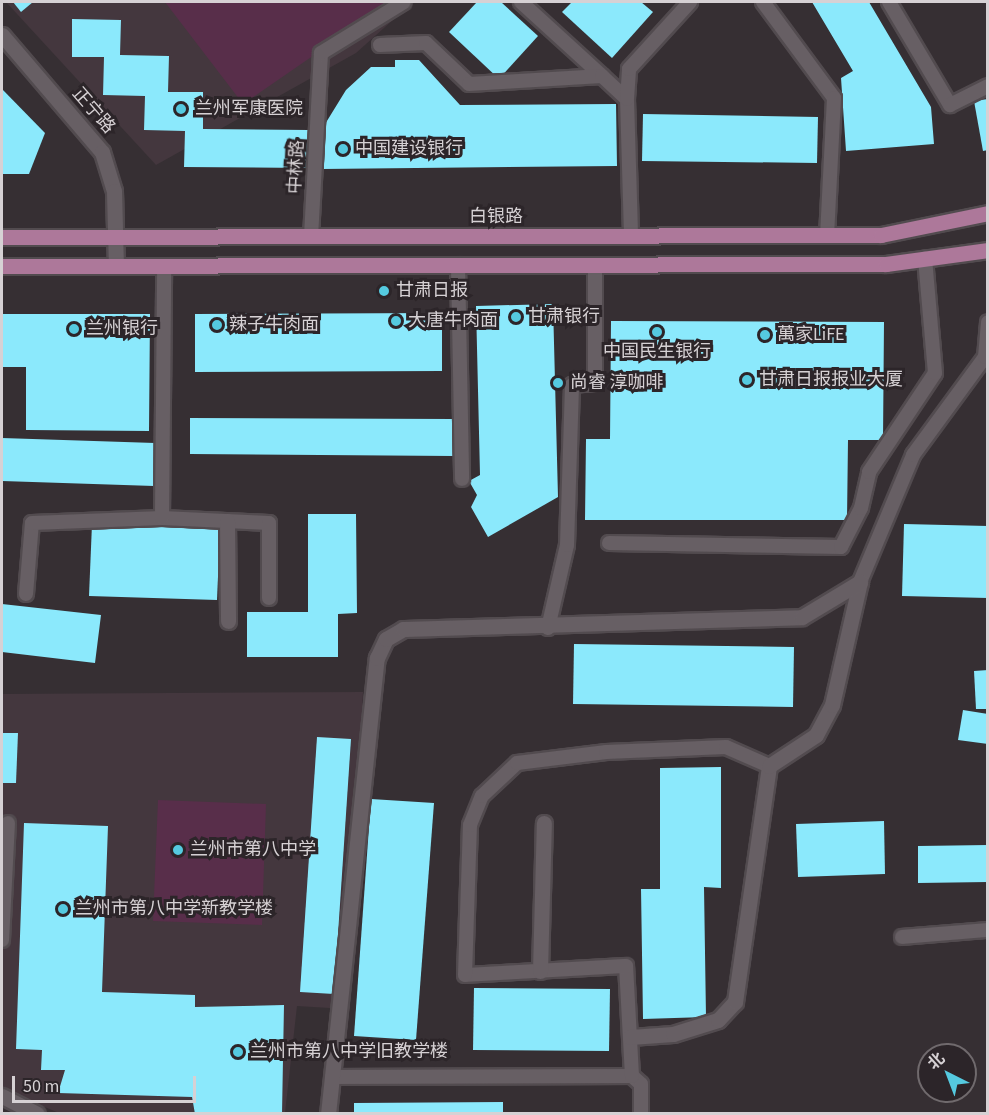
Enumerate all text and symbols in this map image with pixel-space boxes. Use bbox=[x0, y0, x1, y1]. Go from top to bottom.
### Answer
street label: 正宁路 bbox=[67, 84, 119, 138]
place label: 兰州军康医院 bbox=[195, 98, 303, 120]
marker: 兰州军康医院 bbox=[172, 100, 190, 118]
place label: 中国建设银行 bbox=[355, 138, 463, 160]
street label: 中林路 bbox=[285, 139, 309, 195]
marker: 中国建设银行 bbox=[336, 142, 350, 156]
street label: 白银路 bbox=[469, 206, 523, 228]
place label: 甘肃日报 bbox=[396, 280, 468, 302]
marker: 甘肃日报 bbox=[377, 284, 391, 298]
place label: 甘肃银行 bbox=[528, 306, 600, 328]
place label: 大唐牛肉面 bbox=[408, 310, 498, 332]
marker: 甘肃银行 bbox=[509, 310, 523, 324]
place label: 辣子牛肉面 bbox=[229, 314, 319, 336]
marker: 大唐牛肉面 bbox=[389, 314, 403, 328]
place label: 兰州银行 bbox=[86, 318, 158, 340]
marker: 辣子牛肉面 bbox=[210, 318, 224, 332]
marker: 兰州银行 bbox=[67, 322, 81, 336]
place label: 萬家LiFE bbox=[777, 324, 845, 346]
marker: 中国民生银行 bbox=[650, 325, 664, 339]
marker: 萬家LiFE bbox=[758, 328, 772, 342]
place label: 中国民生银行 bbox=[603, 341, 711, 363]
place label: 甘肃日报报业大厦 bbox=[759, 369, 903, 391]
place label: 尚睿 淳咖啡 bbox=[570, 372, 664, 394]
marker: 甘肃日报报业大厦 bbox=[740, 373, 754, 387]
marker: 尚睿 淳咖啡 bbox=[551, 376, 565, 390]
place label: 兰州市第八中学 bbox=[190, 839, 316, 861]
marker: 兰州市第八中学 bbox=[171, 843, 185, 857]
place label: 兰州市第八中学新教学楼 bbox=[75, 898, 273, 920]
marker: 兰州市第八中学新教学楼 bbox=[56, 902, 70, 916]
place label: 兰州市第八中学旧教学楼 bbox=[250, 1041, 448, 1063]
north arrow bbox=[917, 1043, 977, 1103]
marker: 兰州市第八中学旧教学楼 bbox=[231, 1045, 245, 1059]
text: 北 bbox=[923, 1048, 950, 1075]
scale bar bbox=[15, 1064, 200, 1102]
text: 50 m bbox=[23, 1074, 59, 1099]

